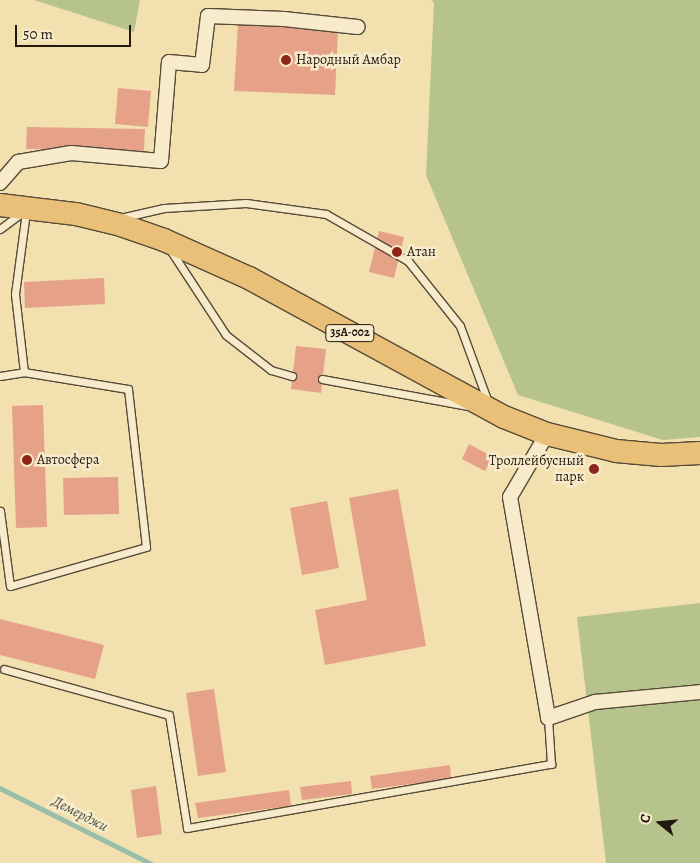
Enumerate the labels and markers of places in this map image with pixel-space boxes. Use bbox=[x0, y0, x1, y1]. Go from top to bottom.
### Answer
place label: Народный Амбар bbox=[296, 52, 401, 68]
marker: Народный Амбар bbox=[280, 54, 292, 66]
place label: Атан bbox=[407, 244, 436, 260]
marker: Атан bbox=[391, 246, 403, 258]
place label: Автосфера bbox=[37, 452, 99, 468]
place label: Троллейбусный парк bbox=[489, 453, 584, 486]
marker: Автосфера bbox=[21, 454, 33, 466]
marker: Троллейбусный парк bbox=[588, 463, 600, 475]

